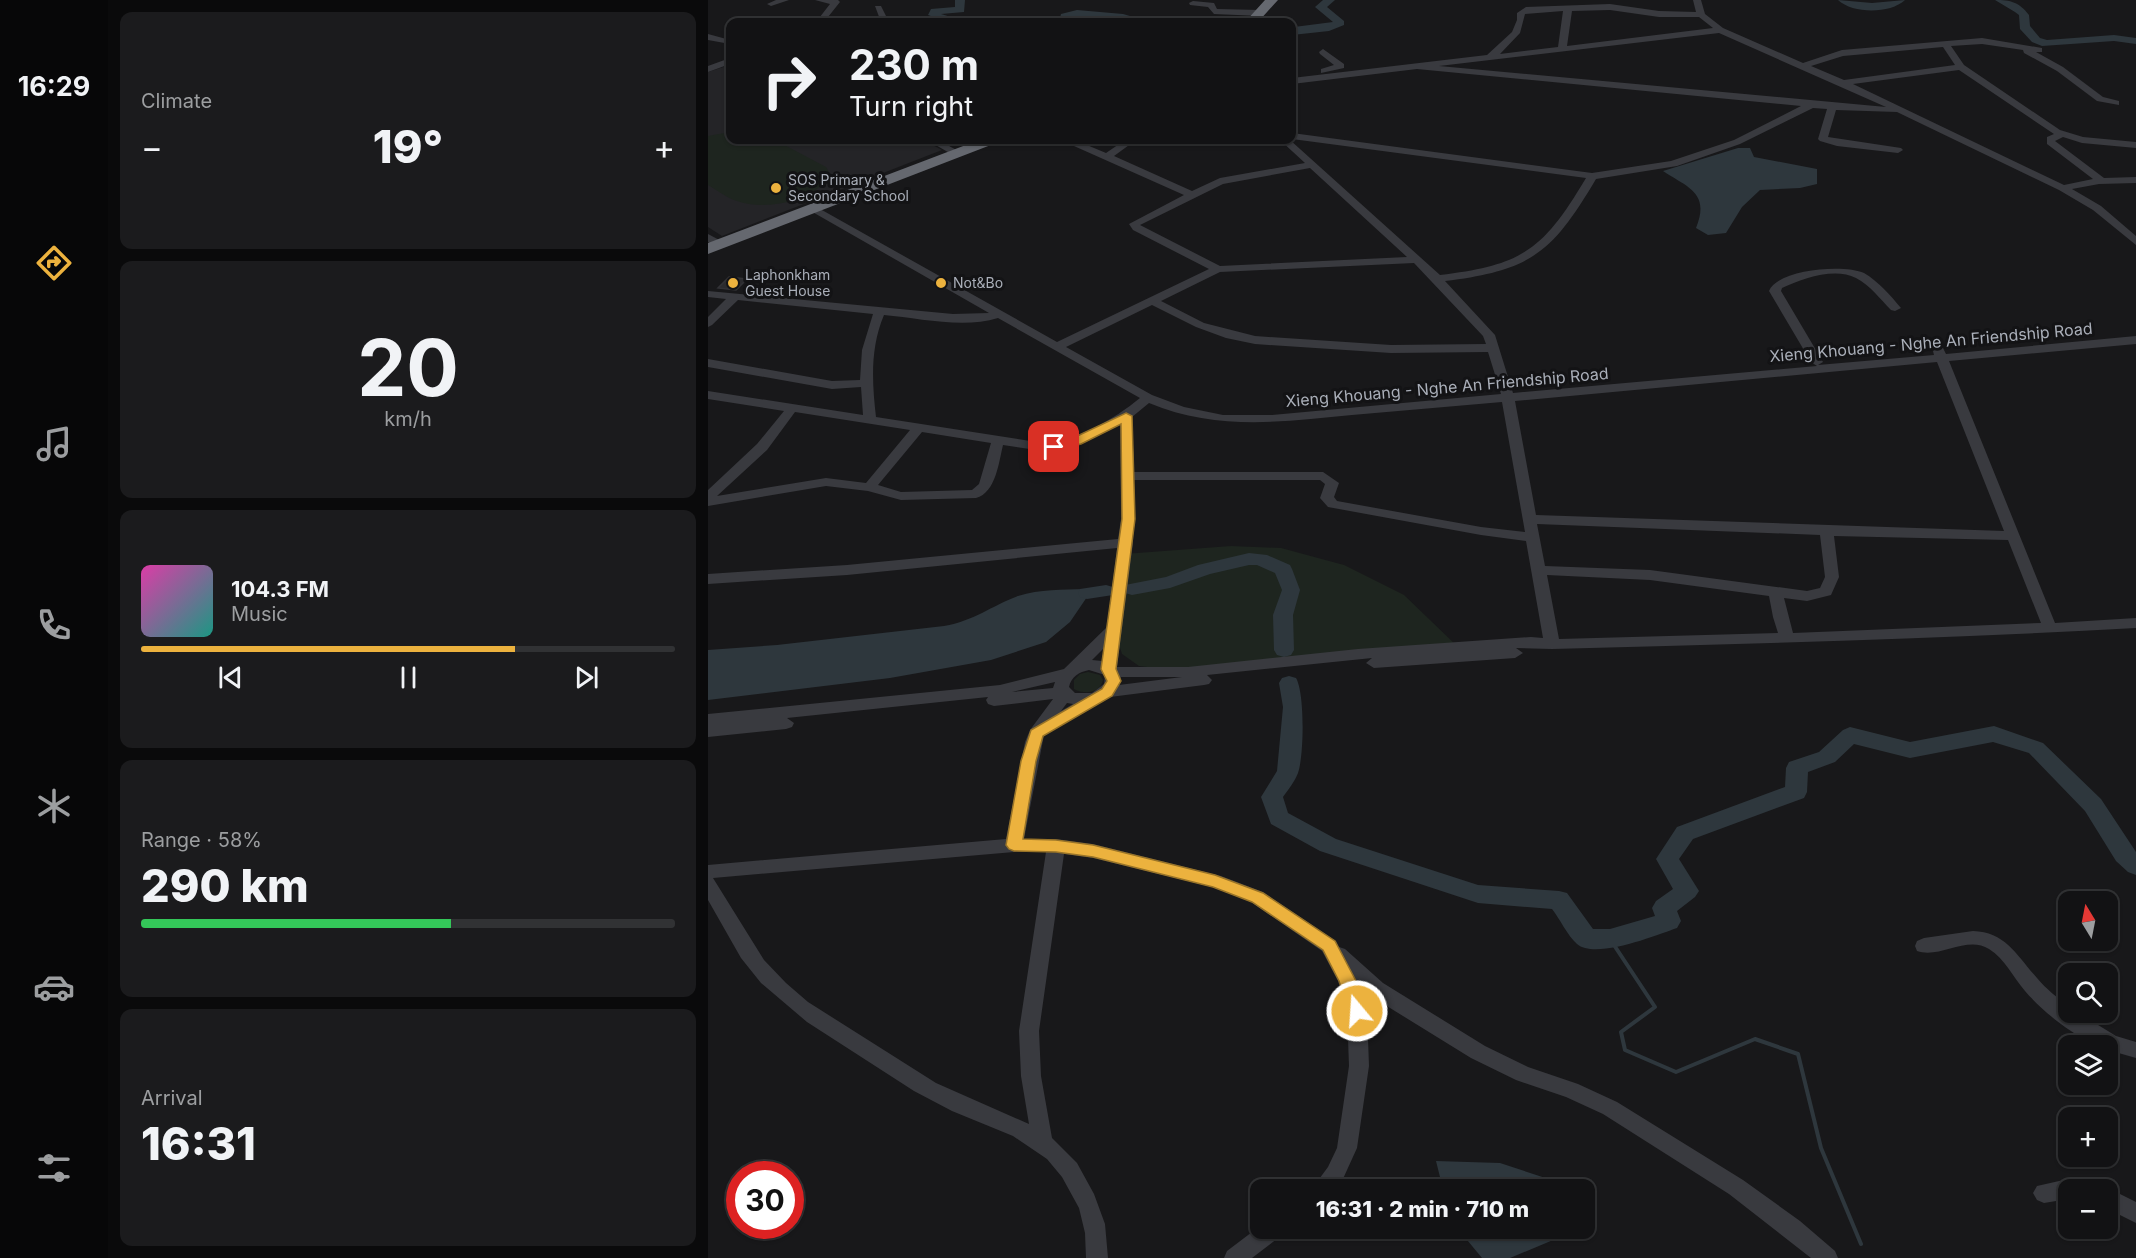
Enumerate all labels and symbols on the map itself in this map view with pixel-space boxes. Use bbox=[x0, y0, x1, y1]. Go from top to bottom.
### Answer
place label: SOS Primary & Secondary School bbox=[788, 171, 909, 204]
marker: SOS Primary & Secondary School bbox=[769, 181, 783, 195]
place label: Laphonkham Guest House bbox=[745, 266, 830, 299]
place label: Not&Bo bbox=[953, 274, 1003, 291]
marker: Laphonkham Guest House bbox=[726, 276, 740, 290]
marker: Not&Bo bbox=[934, 276, 948, 290]
street label: Xieng Khouang - Nghe An Friendship Road bbox=[1769, 318, 2093, 366]
street label: Xieng Khouang - Nghe An Friendship Road bbox=[1285, 363, 1609, 411]
pin bbox=[1028, 421, 1079, 472]
north arrow bbox=[2058, 891, 2118, 951]
position arrow bbox=[1325, 979, 1389, 1043]
speed limit sign: 30 bbox=[726, 1161, 804, 1239]

